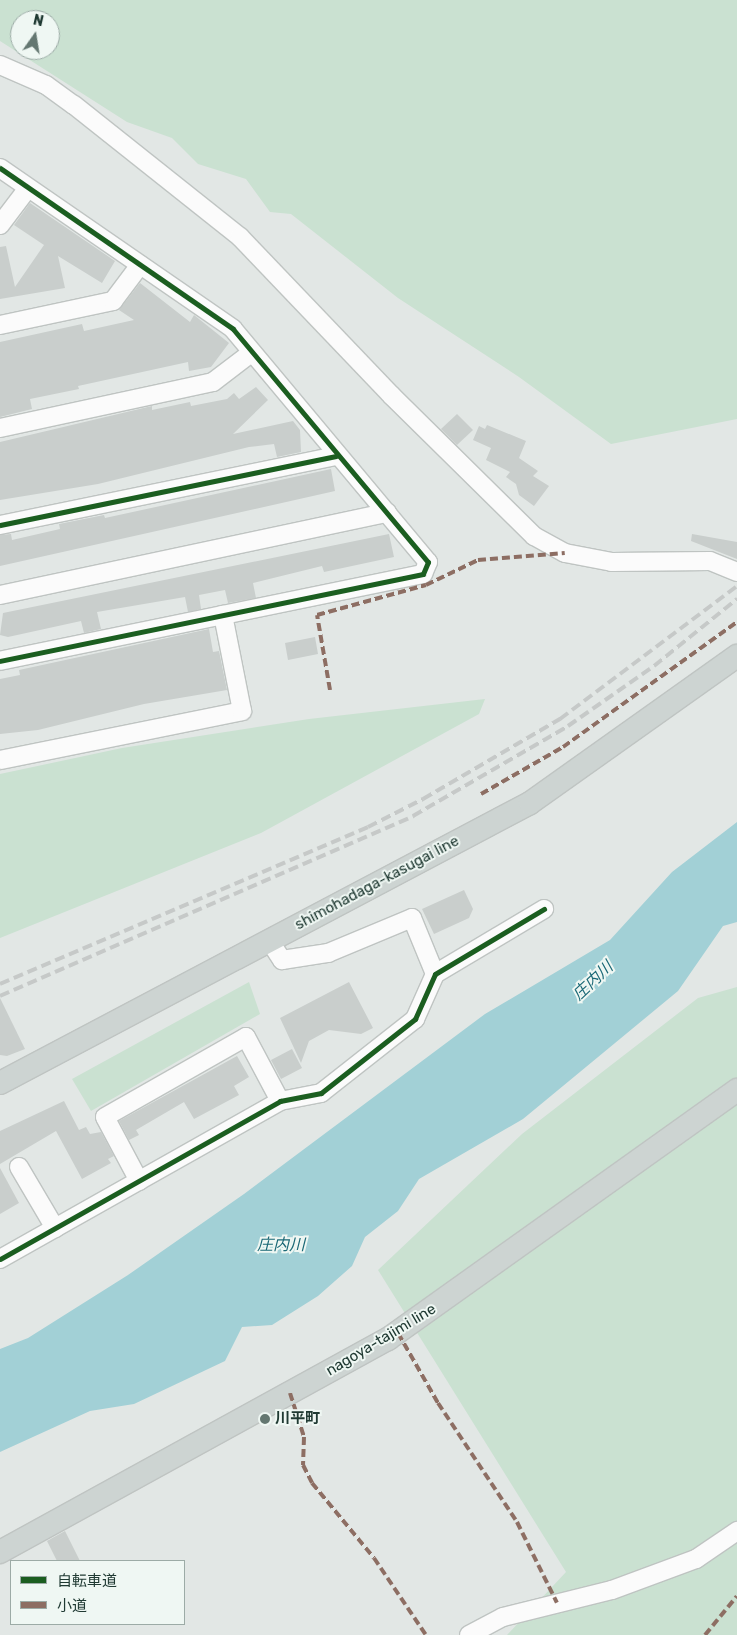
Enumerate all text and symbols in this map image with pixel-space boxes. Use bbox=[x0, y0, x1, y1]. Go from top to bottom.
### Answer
north arrow bbox=[10, 10, 60, 60]
text: N bbox=[31, 11, 45, 30]
street label: shimohadaga-kasugai line bbox=[292, 832, 462, 934]
water label: 庄内川 bbox=[569, 958, 617, 1004]
water label: 庄内川 bbox=[257, 1235, 305, 1255]
street label: nagoya-tajimi line bbox=[323, 1300, 439, 1380]
place label: 川平町 bbox=[275, 1410, 320, 1428]
marker: 川平町 bbox=[259, 1413, 271, 1425]
legend bbox=[10, 1560, 185, 1625]
text: 自転車道 bbox=[57, 1572, 117, 1590]
text: 小道 bbox=[57, 1597, 87, 1615]

